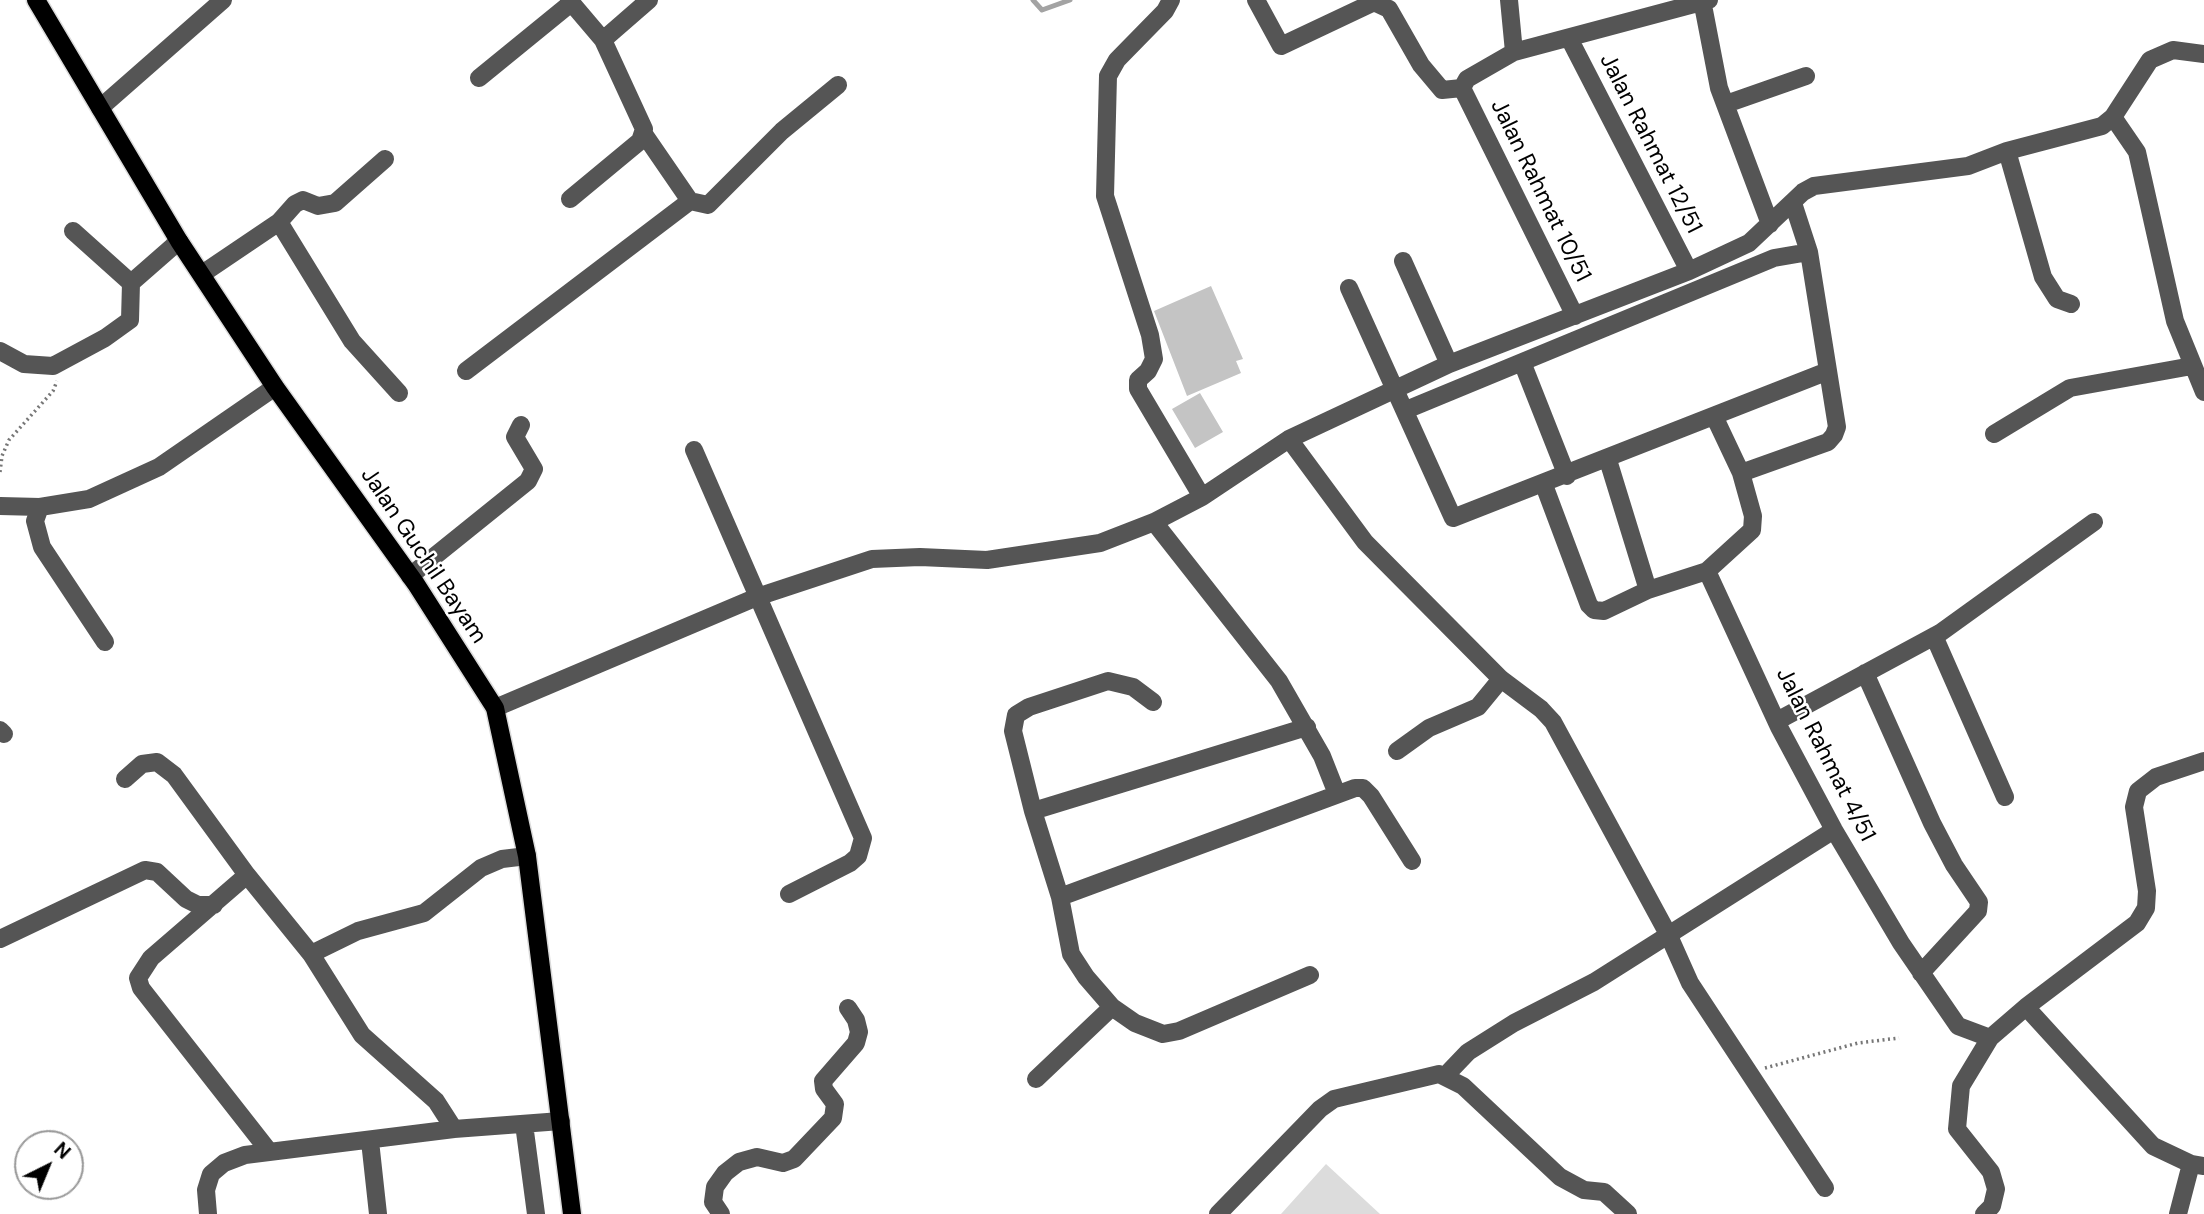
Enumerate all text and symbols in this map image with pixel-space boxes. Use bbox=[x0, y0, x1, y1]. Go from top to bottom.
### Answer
street label: Jalan Rahmat 12/51 bbox=[1593, 50, 1707, 238]
street label: Jalan Rahmat 10/51 bbox=[1484, 95, 1596, 287]
street label: Jalan Guchil Bayam bbox=[354, 463, 492, 649]
street label: Jalan Rahmat 4/51 bbox=[1769, 663, 1881, 847]
north arrow bbox=[14, 1130, 84, 1200]
text: N bbox=[49, 1137, 76, 1165]

